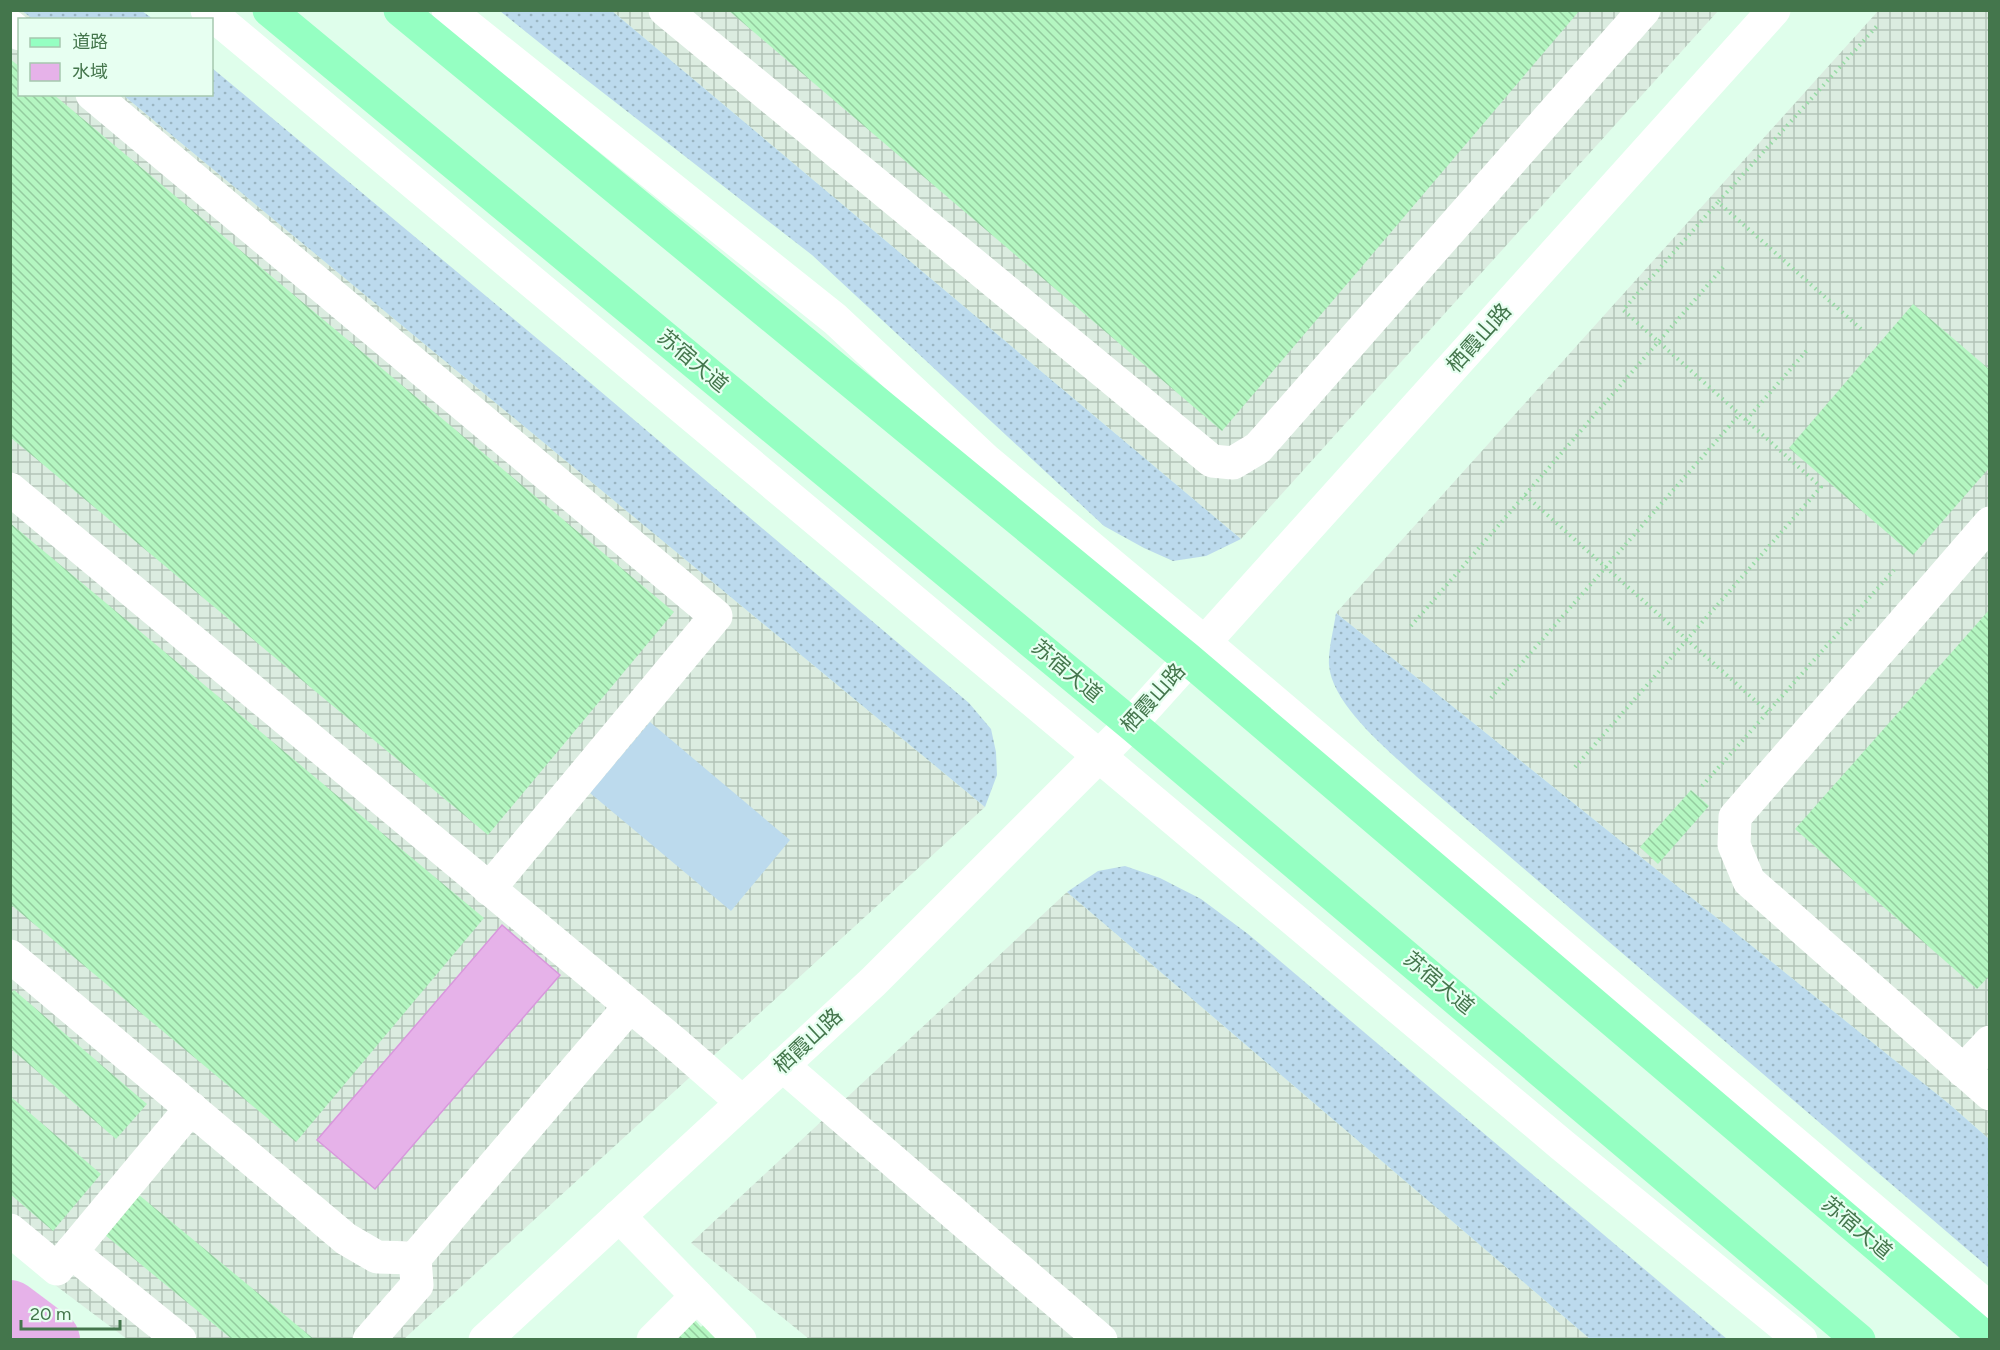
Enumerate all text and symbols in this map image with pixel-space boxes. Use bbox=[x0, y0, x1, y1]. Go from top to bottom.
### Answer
legend bbox=[18, 18, 213, 96]
text: 道路 bbox=[72, 31, 108, 53]
text: 水域 bbox=[72, 61, 108, 83]
street label: 栖霞山路 bbox=[1441, 298, 1516, 377]
street label: 苏宿大道 bbox=[653, 324, 734, 397]
street label: 苏宿大道 bbox=[1027, 634, 1108, 707]
street label: 栖霞山路 bbox=[1115, 658, 1190, 737]
street label: 苏宿大道 bbox=[1399, 946, 1480, 1019]
street label: 栖霞山路 bbox=[768, 1003, 847, 1078]
street label: 苏宿大道 bbox=[1817, 1191, 1898, 1264]
scale bar bbox=[21, 1293, 120, 1331]
text: 20 m bbox=[30, 1303, 71, 1325]

